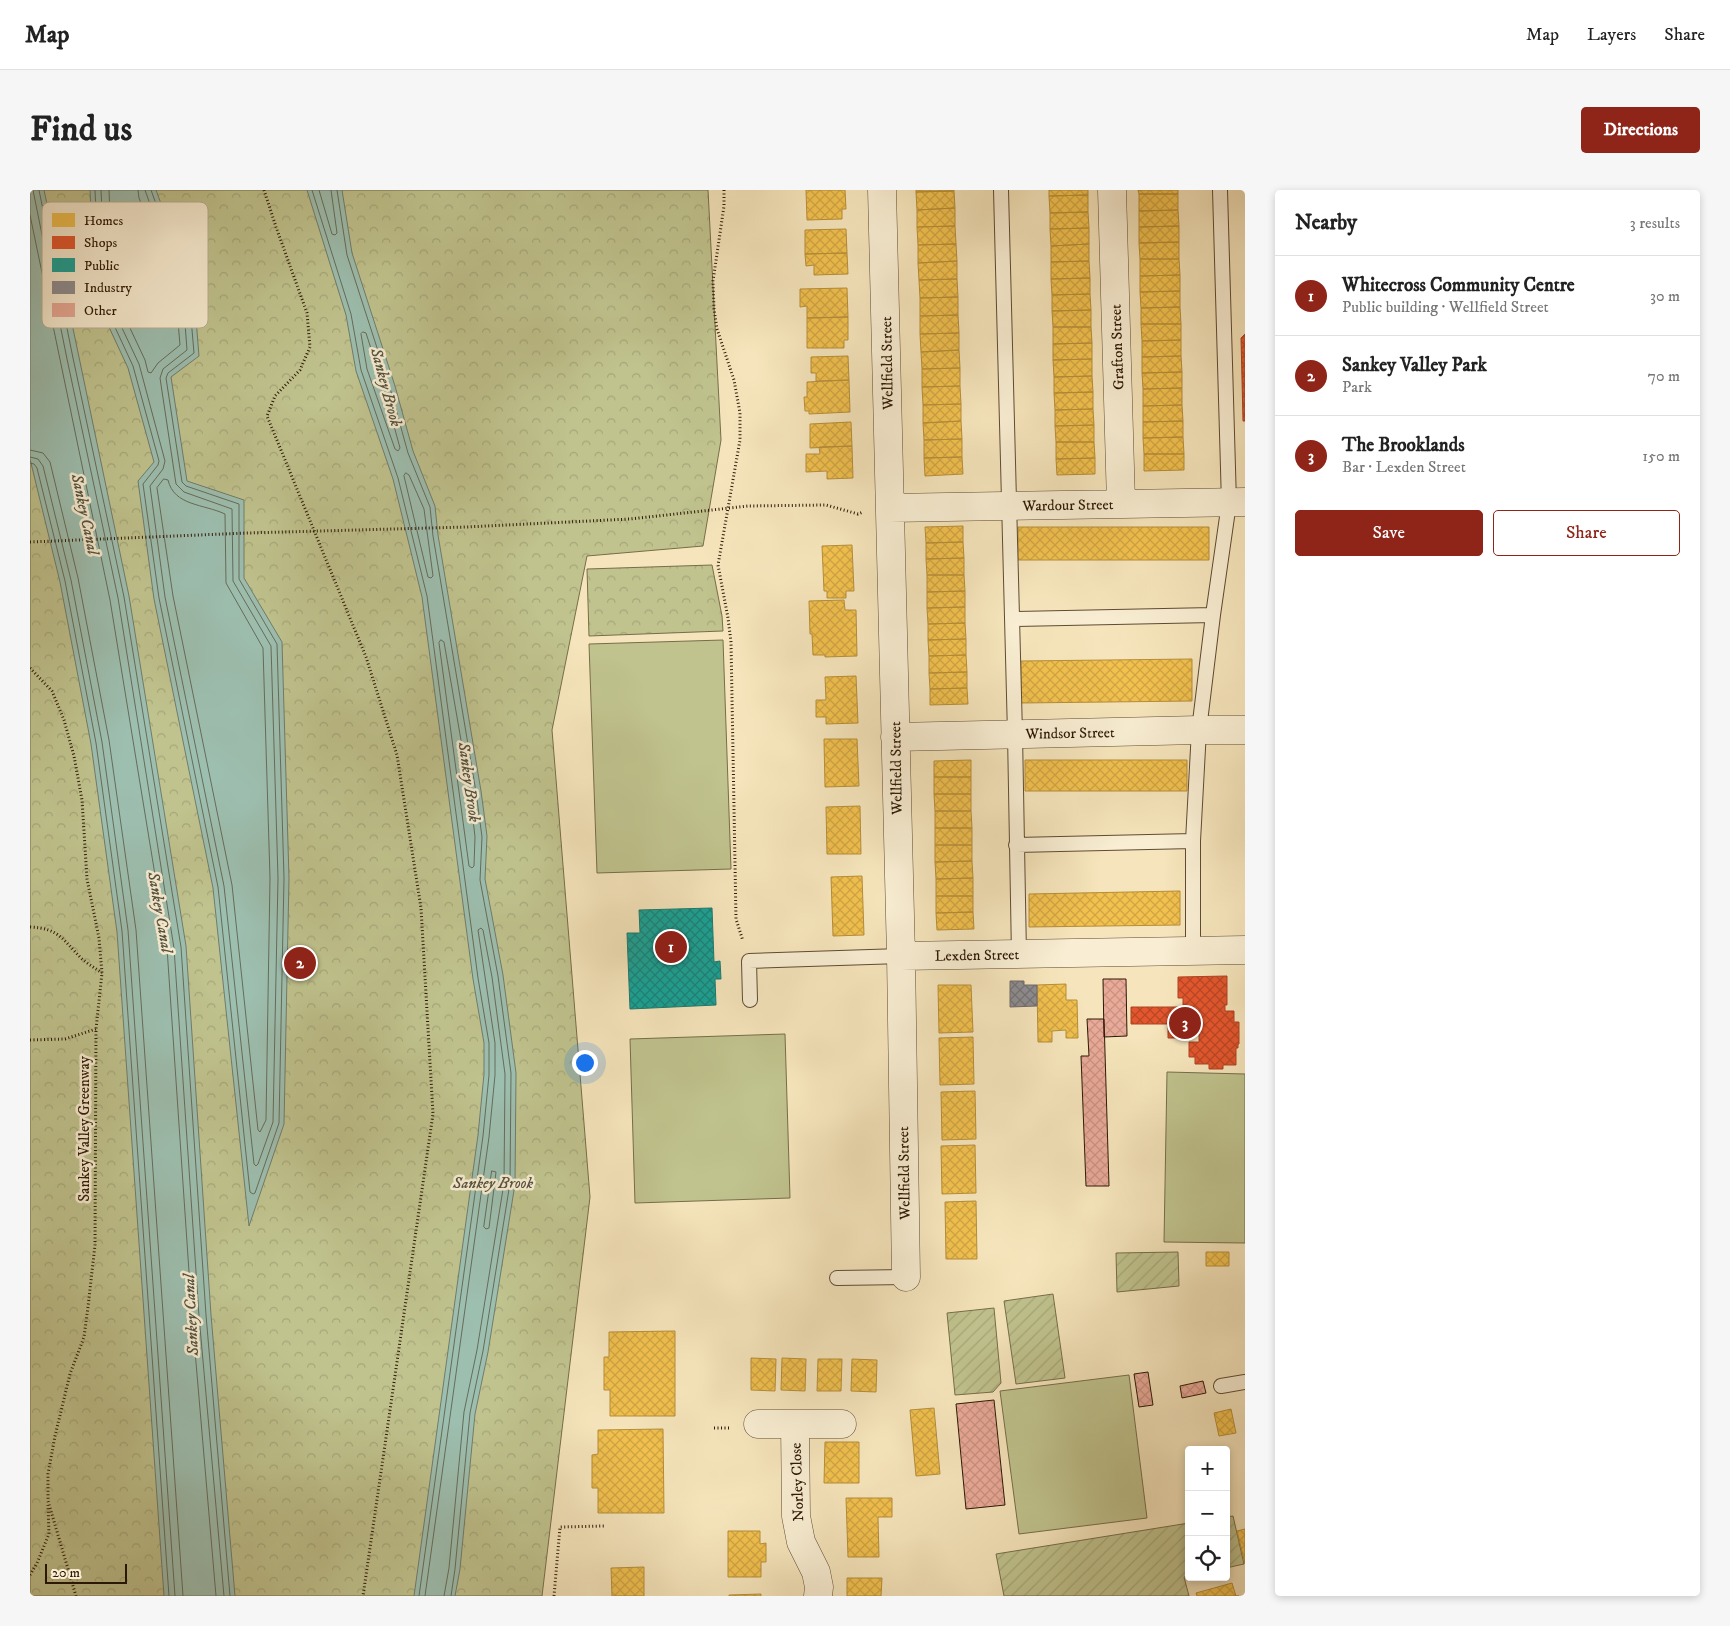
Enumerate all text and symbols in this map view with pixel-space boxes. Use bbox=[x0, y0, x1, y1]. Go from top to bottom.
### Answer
text: Map bbox=[25, 20, 69, 50]
text: Map bbox=[1526, 24, 1559, 46]
text: Layers bbox=[1587, 24, 1636, 46]
text: Share bbox=[1664, 24, 1705, 46]
button: Directions bbox=[1581, 107, 1700, 153]
text: Find us bbox=[30, 108, 132, 152]
legend bbox=[42, 202, 208, 328]
text: Nearby bbox=[1295, 210, 1357, 236]
text: Homes bbox=[84, 212, 124, 230]
text: 3 results bbox=[1630, 213, 1680, 233]
text: Shops bbox=[84, 234, 117, 252]
text: Public bbox=[84, 257, 119, 275]
text: Whitecross Community Centre bbox=[1342, 274, 1575, 297]
text: Industry bbox=[84, 279, 132, 297]
text: 1 bbox=[1308, 286, 1314, 306]
text: 30 m bbox=[1650, 286, 1680, 306]
text: Public building · Wellfield Street bbox=[1342, 297, 1549, 317]
text: Other bbox=[84, 302, 117, 320]
street label: Grafton Street bbox=[1107, 304, 1128, 390]
street label: Wellfield Street bbox=[877, 316, 898, 411]
water label: Sankey Brook bbox=[366, 345, 406, 429]
text: Sankey Valley Park bbox=[1342, 354, 1487, 377]
text: 2 bbox=[1307, 366, 1315, 386]
text: 70 m bbox=[1648, 366, 1680, 386]
text: Park bbox=[1342, 377, 1372, 397]
text: The Brooklands bbox=[1342, 434, 1465, 457]
text: 3 bbox=[1308, 446, 1314, 466]
text: 150 m bbox=[1642, 446, 1680, 466]
text: Bar · Lexden Street bbox=[1342, 457, 1466, 477]
water label: Sankey Canal bbox=[67, 471, 104, 558]
street label: Wardour Street bbox=[1021, 495, 1114, 516]
button: Save bbox=[1295, 510, 1483, 556]
button: Share bbox=[1493, 510, 1680, 556]
street label: Wellfield Street bbox=[886, 721, 907, 816]
street label: Windsor Street bbox=[1024, 723, 1115, 744]
water label: Sankey Brook bbox=[453, 740, 485, 824]
water label: Sankey Canal bbox=[143, 869, 177, 956]
pin: 1 bbox=[655, 928, 687, 966]
pin: 2 bbox=[284, 944, 316, 982]
street label: Lexden Street bbox=[935, 945, 1020, 966]
pin: 3 bbox=[1169, 1004, 1201, 1042]
your location bbox=[572, 1050, 598, 1076]
street label: Sankey Valley Greenway bbox=[75, 1055, 94, 1202]
street label: Wellfield Street bbox=[894, 1126, 915, 1221]
water label: Sankey Brook bbox=[452, 1173, 534, 1193]
water label: Sankey Canal bbox=[179, 1272, 203, 1357]
street label: Norley Close bbox=[787, 1442, 808, 1522]
map controls bbox=[1185, 1446, 1230, 1581]
button: + bbox=[1185, 1446, 1230, 1491]
button: − bbox=[1185, 1491, 1230, 1536]
button: locate bbox=[1185, 1536, 1230, 1581]
scale bar bbox=[45, 1561, 128, 1584]
text: 20 m bbox=[52, 1564, 80, 1582]

